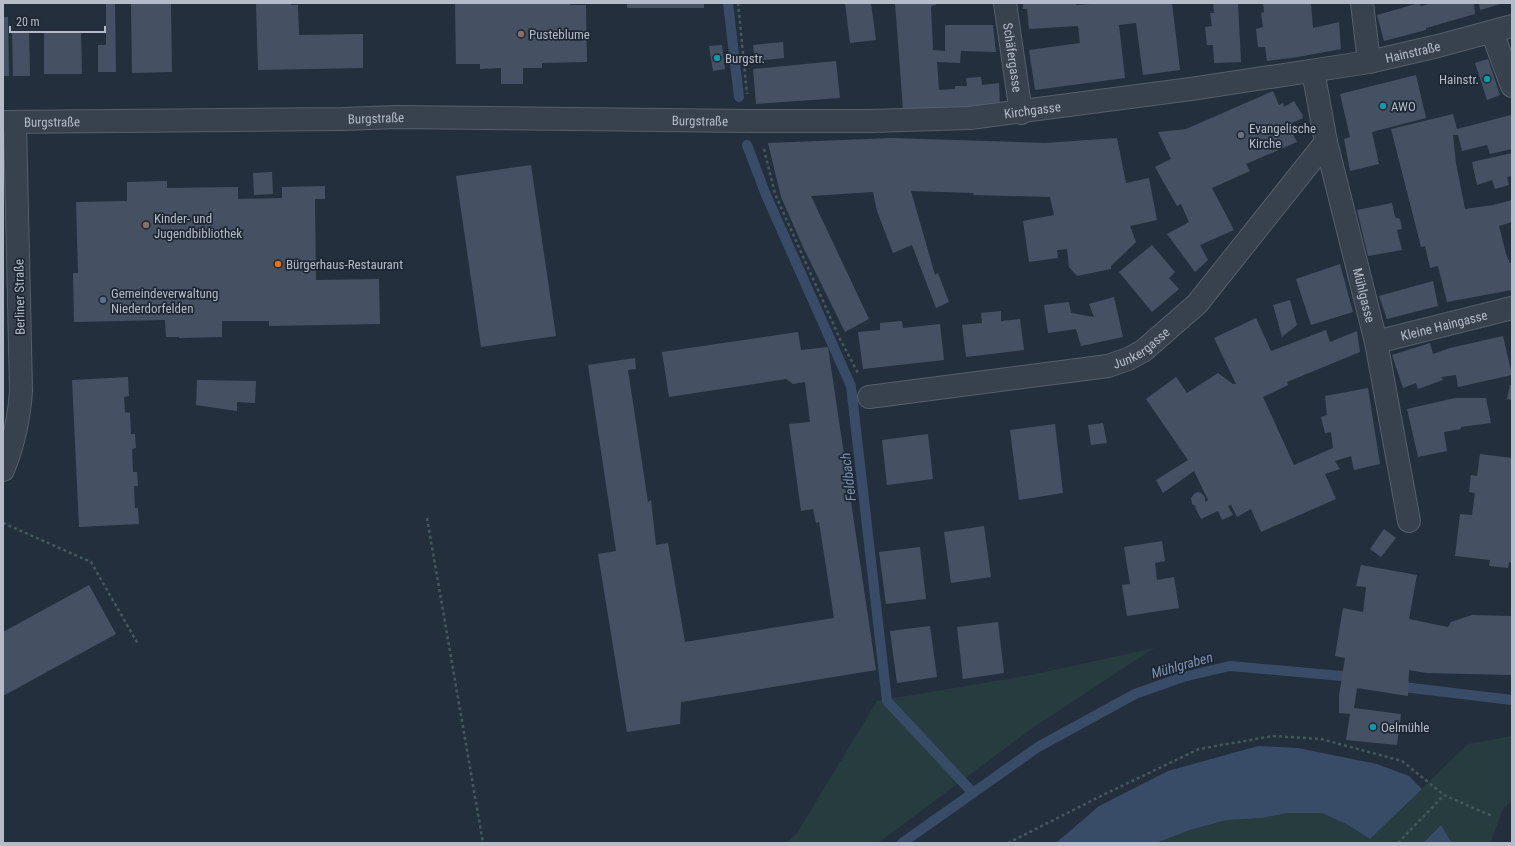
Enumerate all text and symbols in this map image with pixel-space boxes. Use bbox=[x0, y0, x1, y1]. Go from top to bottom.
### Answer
scale bar bbox=[10, 8, 105, 34]
text: 20 m bbox=[16, 15, 40, 29]
street label: Schäfergasse bbox=[1000, 22, 1025, 93]
place label: Pusteblume bbox=[529, 27, 590, 42]
marker: Pusteblume bbox=[516, 29, 526, 39]
street label: Hainstraße bbox=[1384, 39, 1442, 66]
place label: Burgstr. bbox=[725, 51, 765, 66]
marker: Burgstr. bbox=[712, 53, 722, 63]
place label: Hainstr. bbox=[1439, 72, 1479, 87]
marker: Hainstr. bbox=[1482, 74, 1492, 84]
street label: Kirchgasse bbox=[1003, 99, 1062, 121]
place label: AWO bbox=[1391, 99, 1416, 114]
marker: AWO bbox=[1378, 101, 1388, 111]
street label: Burgstraße bbox=[348, 110, 404, 127]
street label: Burgstraße bbox=[672, 113, 728, 129]
street label: Burgstraße bbox=[24, 114, 80, 130]
place label: Evangelische Kirche bbox=[1249, 121, 1316, 151]
marker: Evangelische Kirche bbox=[1236, 130, 1246, 140]
place label: Kinder- und Jugendbibliothek bbox=[154, 211, 242, 241]
marker: Kinder- und Jugendbibliothek bbox=[141, 220, 151, 230]
place label: Bürgerhaus-Restaurant bbox=[286, 257, 403, 272]
street label: Berliner Straße bbox=[11, 259, 28, 335]
marker: Bürgerhaus-Restaurant bbox=[273, 259, 283, 269]
street label: Mühlgasse bbox=[1350, 266, 1378, 324]
place label: Gemeindeverwaltung Niederdorfelden bbox=[111, 286, 219, 316]
marker: Gemeindeverwaltung Niederdorfelden bbox=[98, 295, 108, 305]
street label: Kleine Haingasse bbox=[1399, 307, 1489, 344]
street label: Junkergasse bbox=[1111, 324, 1173, 372]
water label: Feldbach bbox=[837, 452, 859, 502]
water label: Mühlgraben bbox=[1149, 649, 1215, 681]
place label: Oelmühle bbox=[1381, 720, 1429, 735]
marker: Oelmühle bbox=[1368, 722, 1378, 732]

